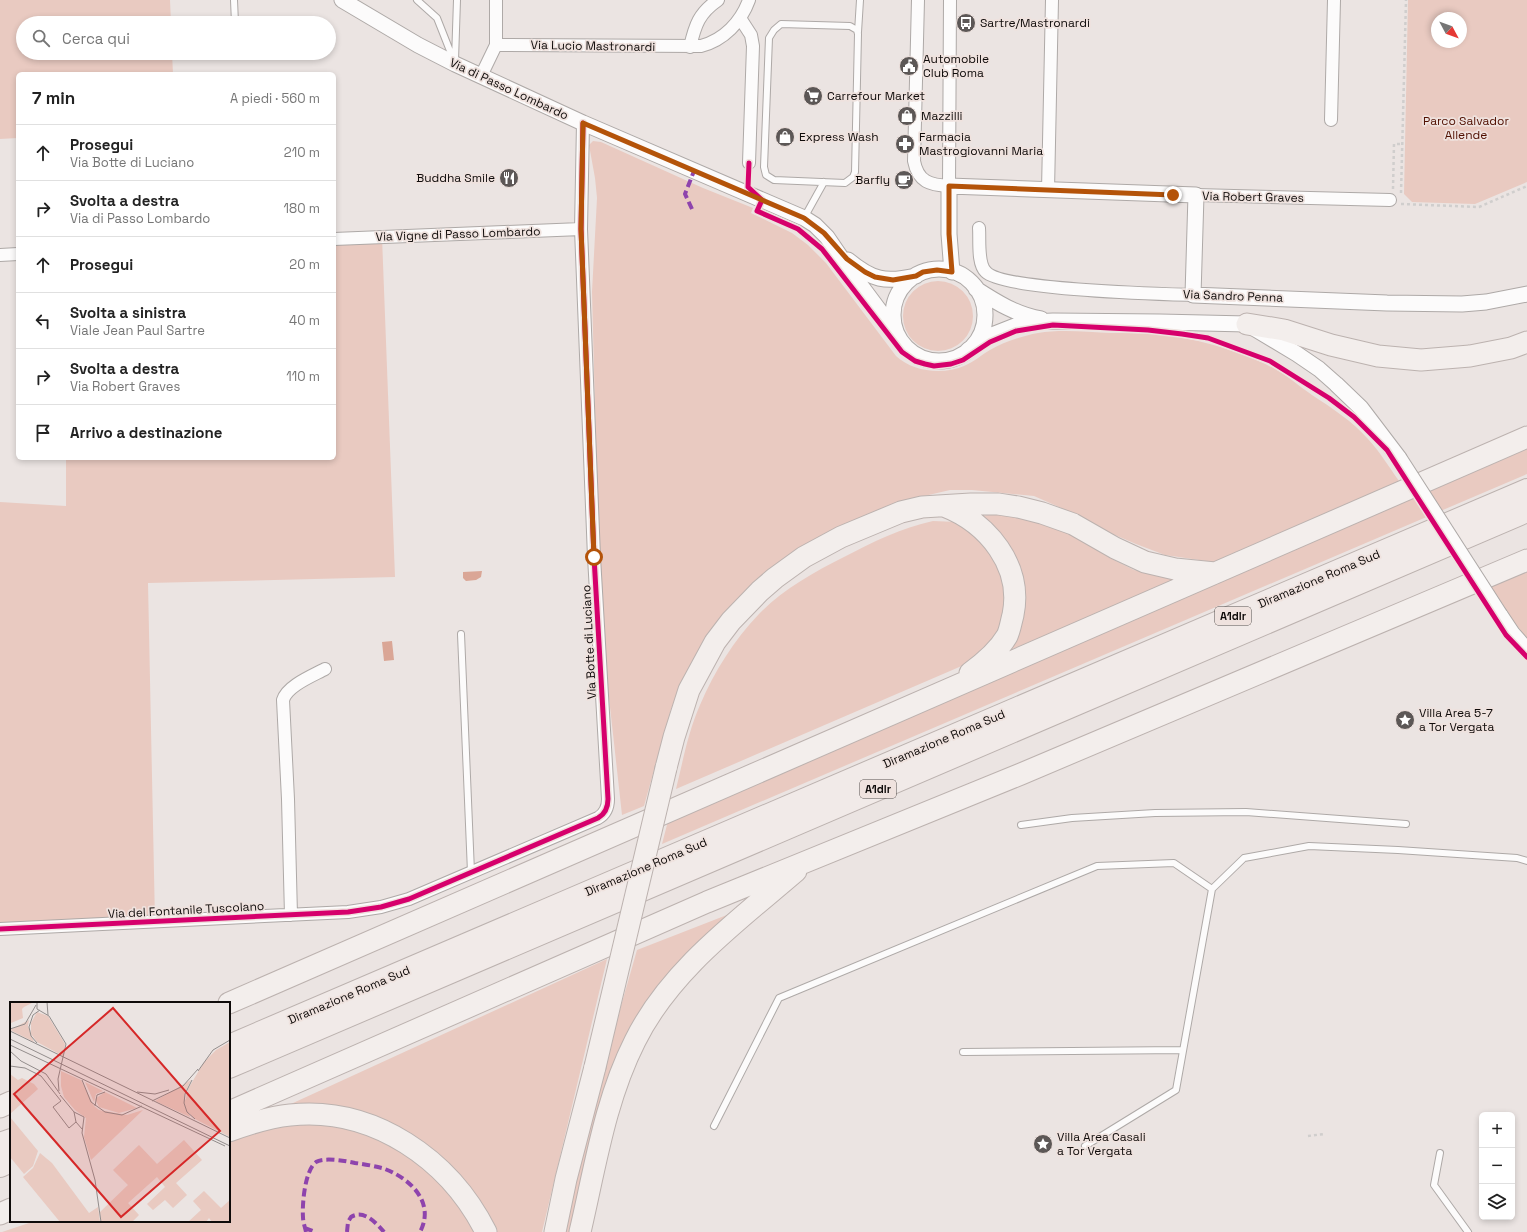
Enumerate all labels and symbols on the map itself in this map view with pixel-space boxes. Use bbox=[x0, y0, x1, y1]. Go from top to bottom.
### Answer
bus stop icon: Sartre/Mastronardi bbox=[955, 12, 977, 34]
north arrow bbox=[1431, 12, 1467, 48]
place label: Sartre/Mastronardi bbox=[980, 15, 1090, 31]
street label: Via Lucio Mastronardi bbox=[531, 37, 656, 55]
place label: Automobile Club Roma bbox=[923, 51, 989, 81]
street label: Via di Passo Lombardo bbox=[447, 54, 571, 124]
public building icon: Automobile Club Roma bbox=[898, 55, 920, 77]
supermarket icon: Carrefour Market bbox=[802, 85, 824, 107]
place label: Carrefour Market bbox=[827, 88, 925, 104]
shop icon: Mazzilli bbox=[896, 105, 918, 127]
place label: Mazzilli bbox=[921, 108, 963, 124]
park label: Parco Salvador Allende bbox=[1423, 113, 1509, 143]
shop icon: Express Wash bbox=[774, 126, 796, 148]
place label: Express Wash bbox=[799, 129, 879, 145]
place label: Farmacia Mastrogiovanni Maria bbox=[919, 129, 1043, 159]
pharmacy icon: Farmacia Mastrogiovanni Maria bbox=[894, 133, 916, 155]
restaurant icon: Buddha Smile bbox=[498, 167, 520, 189]
cafe icon: Barfly bbox=[893, 169, 915, 191]
place label: Buddha Smile bbox=[416, 170, 495, 186]
place label: Barfly bbox=[855, 172, 890, 188]
route end bbox=[1164, 186, 1182, 204]
street label: Via Robert Graves bbox=[1202, 188, 1304, 206]
street label: Via Vigne di Passo Lombardo bbox=[375, 223, 541, 245]
street label: Via Sandro Penna bbox=[1183, 286, 1283, 306]
street label: Diramazione Roma Sud bbox=[1255, 546, 1383, 612]
route start bbox=[585, 548, 603, 566]
street label: Via Botte di Luciano bbox=[578, 584, 600, 700]
road number: A1dir bbox=[1215, 607, 1251, 625]
place label: Villa Area 5-7 a Tor Vergata bbox=[1419, 705, 1494, 735]
street label: Diramazione Roma Sud bbox=[880, 706, 1008, 772]
place icon: Villa Area 5-7 a Tor Vergata bbox=[1394, 709, 1416, 731]
road number: A1dir bbox=[860, 780, 896, 798]
street label: Diramazione Roma Sud bbox=[582, 834, 710, 900]
street label: Via del Fontanile Tuscolano bbox=[107, 898, 265, 922]
street label: Diramazione Roma Sud bbox=[285, 962, 413, 1028]
inset map bbox=[10, 1002, 230, 1222]
place label: Villa Area Casali a Tor Vergata bbox=[1057, 1129, 1146, 1159]
place icon: Villa Area Casali a Tor Vergata bbox=[1032, 1133, 1054, 1155]

